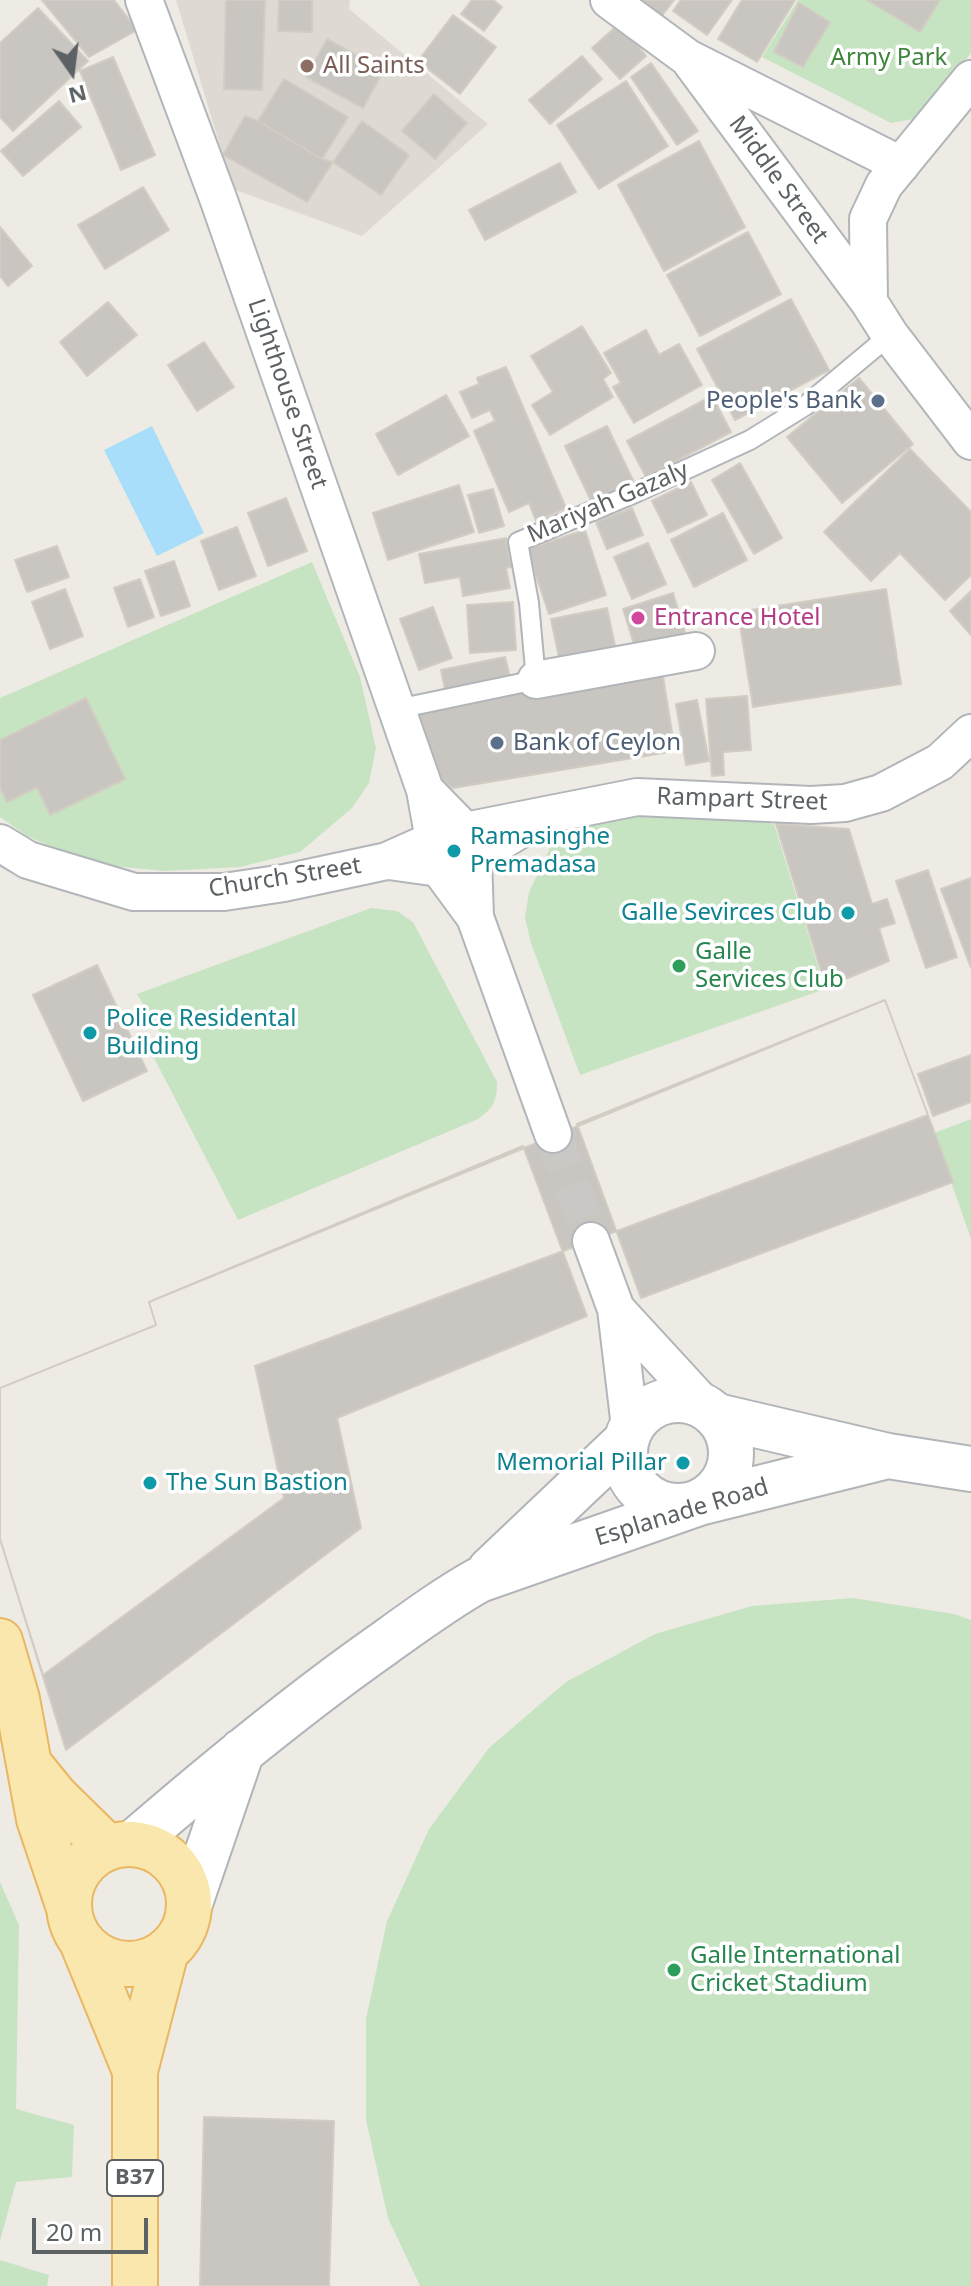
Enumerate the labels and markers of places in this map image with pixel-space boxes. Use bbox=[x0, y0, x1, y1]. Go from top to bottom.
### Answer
place label: All Saints bbox=[323, 52, 425, 80]
marker: All Saints bbox=[298, 57, 316, 75]
place label: People's Bank bbox=[706, 387, 862, 415]
marker: People's Bank bbox=[869, 392, 887, 410]
place label: Entrance Hotel bbox=[654, 604, 821, 632]
marker: Entrance Hotel bbox=[629, 609, 647, 627]
place label: Bank of Ceylon bbox=[513, 729, 681, 757]
marker: Bank of Ceylon bbox=[488, 734, 506, 752]
place label: Ramasinghe Premadasa bbox=[470, 823, 610, 879]
marker: Ramasinghe Premadasa bbox=[445, 842, 463, 860]
place label: Galle Sevirces Club bbox=[621, 899, 832, 927]
marker: Galle Sevirces Club bbox=[839, 904, 857, 922]
place label: Galle Services Club bbox=[695, 938, 844, 994]
marker: Galle Services Club bbox=[670, 957, 688, 975]
place label: Police Residental Building bbox=[106, 1005, 296, 1061]
marker: Police Residental Building bbox=[81, 1024, 99, 1042]
place label: Memorial Pillar bbox=[496, 1449, 667, 1477]
marker: Memorial Pillar bbox=[674, 1454, 692, 1472]
place label: The Sun Bastion bbox=[166, 1469, 348, 1497]
marker: The Sun Bastion bbox=[141, 1474, 159, 1492]
place label: Galle International Cricket Stadium bbox=[690, 1942, 900, 1998]
marker: Galle International Cricket Stadium bbox=[665, 1961, 683, 1979]

